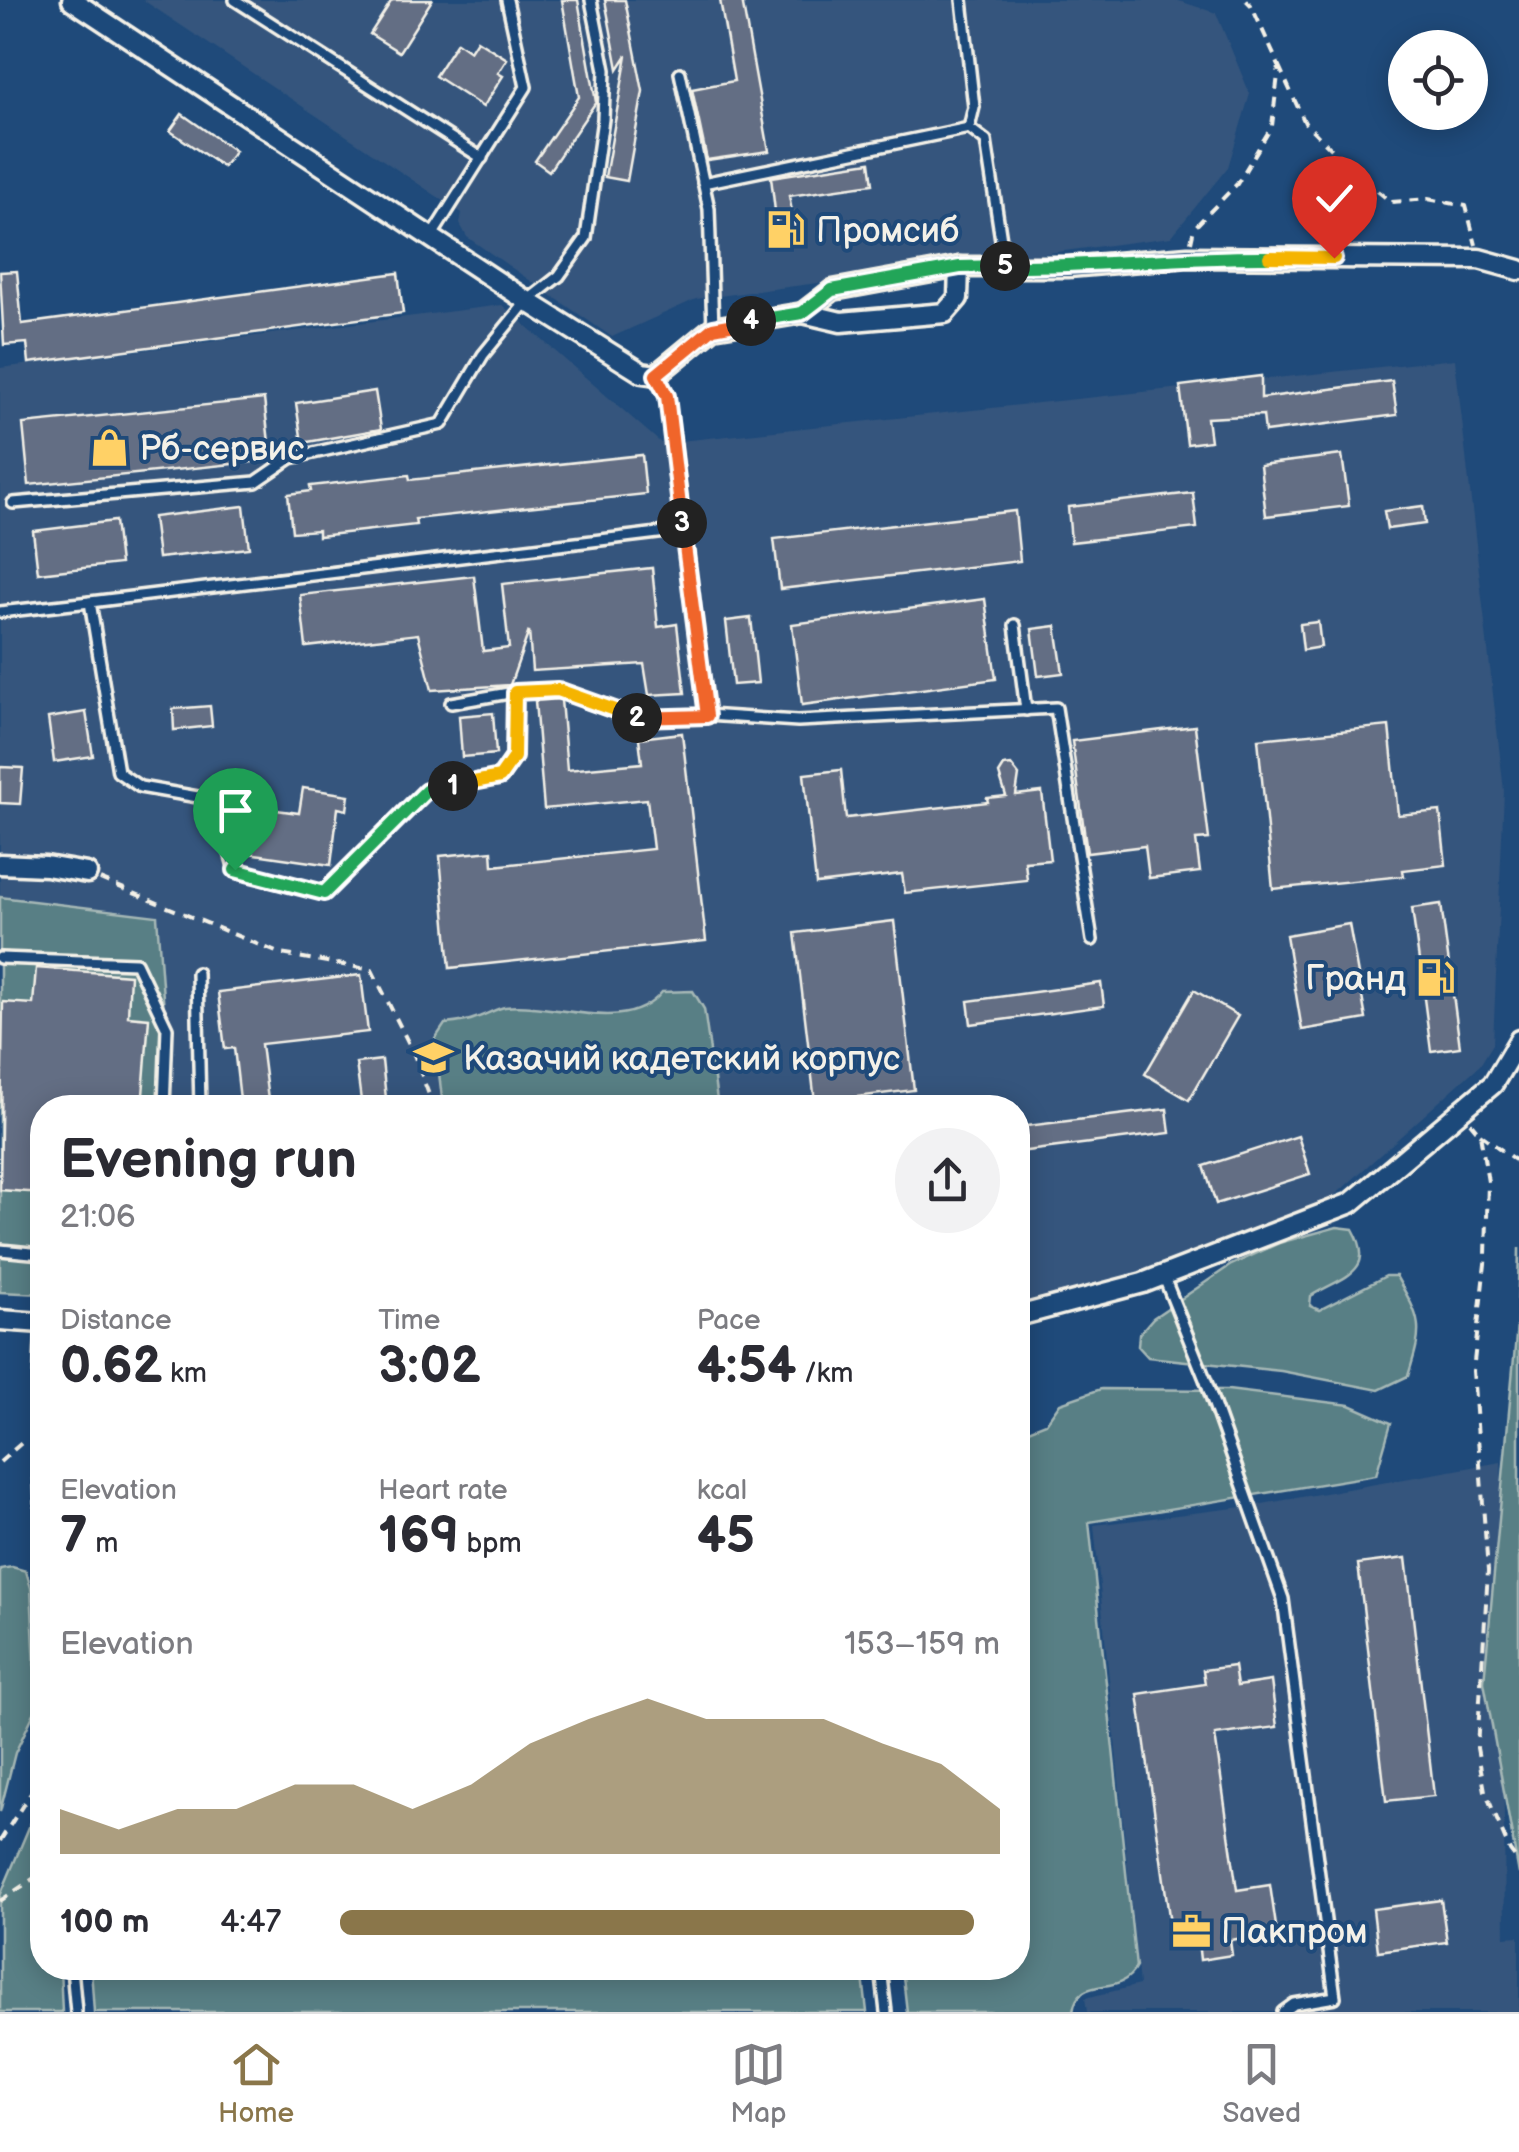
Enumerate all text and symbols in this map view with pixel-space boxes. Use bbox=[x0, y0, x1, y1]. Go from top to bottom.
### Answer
map controls bbox=[1388, 30, 1488, 130]
button: locate bbox=[1388, 30, 1488, 130]
pin bbox=[1292, 156, 1377, 259]
icon: check bbox=[1307, 171, 1362, 226]
fuel station icon: Промсиб bbox=[765, 209, 807, 251]
place label: Промсиб bbox=[816, 210, 959, 253]
pin: 5 bbox=[980, 241, 1030, 291]
text: 5 bbox=[997, 249, 1013, 282]
pin: 4 bbox=[726, 296, 776, 346]
text: 4 bbox=[743, 304, 759, 337]
shop icon: Рб-сервис bbox=[88, 427, 130, 469]
place label: Рб-сервис bbox=[139, 428, 305, 471]
pin: 3 bbox=[657, 498, 707, 548]
text: 3 bbox=[674, 506, 690, 539]
pin: 2 bbox=[612, 693, 662, 743]
text: 2 bbox=[629, 701, 645, 734]
pin: 1 bbox=[428, 761, 478, 811]
pin bbox=[193, 768, 278, 871]
text: 1 bbox=[447, 769, 459, 802]
icon: arrive bbox=[208, 783, 263, 838]
fuel station icon: Гранд bbox=[1415, 957, 1457, 999]
place label: Гранд bbox=[1305, 958, 1406, 1001]
school or university icon: Казачий кадетский корпус bbox=[412, 1037, 454, 1079]
place label: Казачий кадетский корпус bbox=[463, 1038, 900, 1081]
text: Evening run bbox=[60, 1127, 357, 1194]
button: share bbox=[895, 1128, 1000, 1233]
text: 21:06 bbox=[60, 1198, 136, 1237]
text: Distance bbox=[60, 1304, 172, 1337]
text: Time bbox=[378, 1304, 440, 1337]
text: Pace bbox=[697, 1304, 761, 1337]
text: 0.62 bbox=[60, 1337, 162, 1397]
text: 3:02 bbox=[378, 1337, 481, 1397]
text: 4:54 bbox=[697, 1337, 796, 1397]
text: km bbox=[162, 1357, 207, 1390]
text: /km bbox=[796, 1357, 854, 1390]
text: Elevation bbox=[60, 1474, 177, 1507]
text: Heart rate bbox=[378, 1474, 508, 1507]
text: kcal bbox=[697, 1474, 747, 1507]
text: 7 bbox=[60, 1507, 88, 1567]
text: 169 bbox=[378, 1507, 459, 1567]
text: 45 bbox=[697, 1507, 755, 1567]
text: m bbox=[88, 1527, 118, 1560]
text: bpm bbox=[459, 1527, 522, 1560]
text: Elevation bbox=[60, 1625, 193, 1664]
text: 153–159 m bbox=[844, 1625, 1000, 1664]
text: 100 m bbox=[60, 1903, 149, 1942]
text: 4:47 bbox=[220, 1903, 281, 1942]
office icon: Пакпром bbox=[1170, 1910, 1212, 1952]
place label: Пакпром bbox=[1221, 1911, 1368, 1954]
tab: Home bbox=[218, 2037, 294, 2130]
tab: Map bbox=[730, 2037, 786, 2130]
tab: Saved bbox=[1222, 2037, 1301, 2130]

